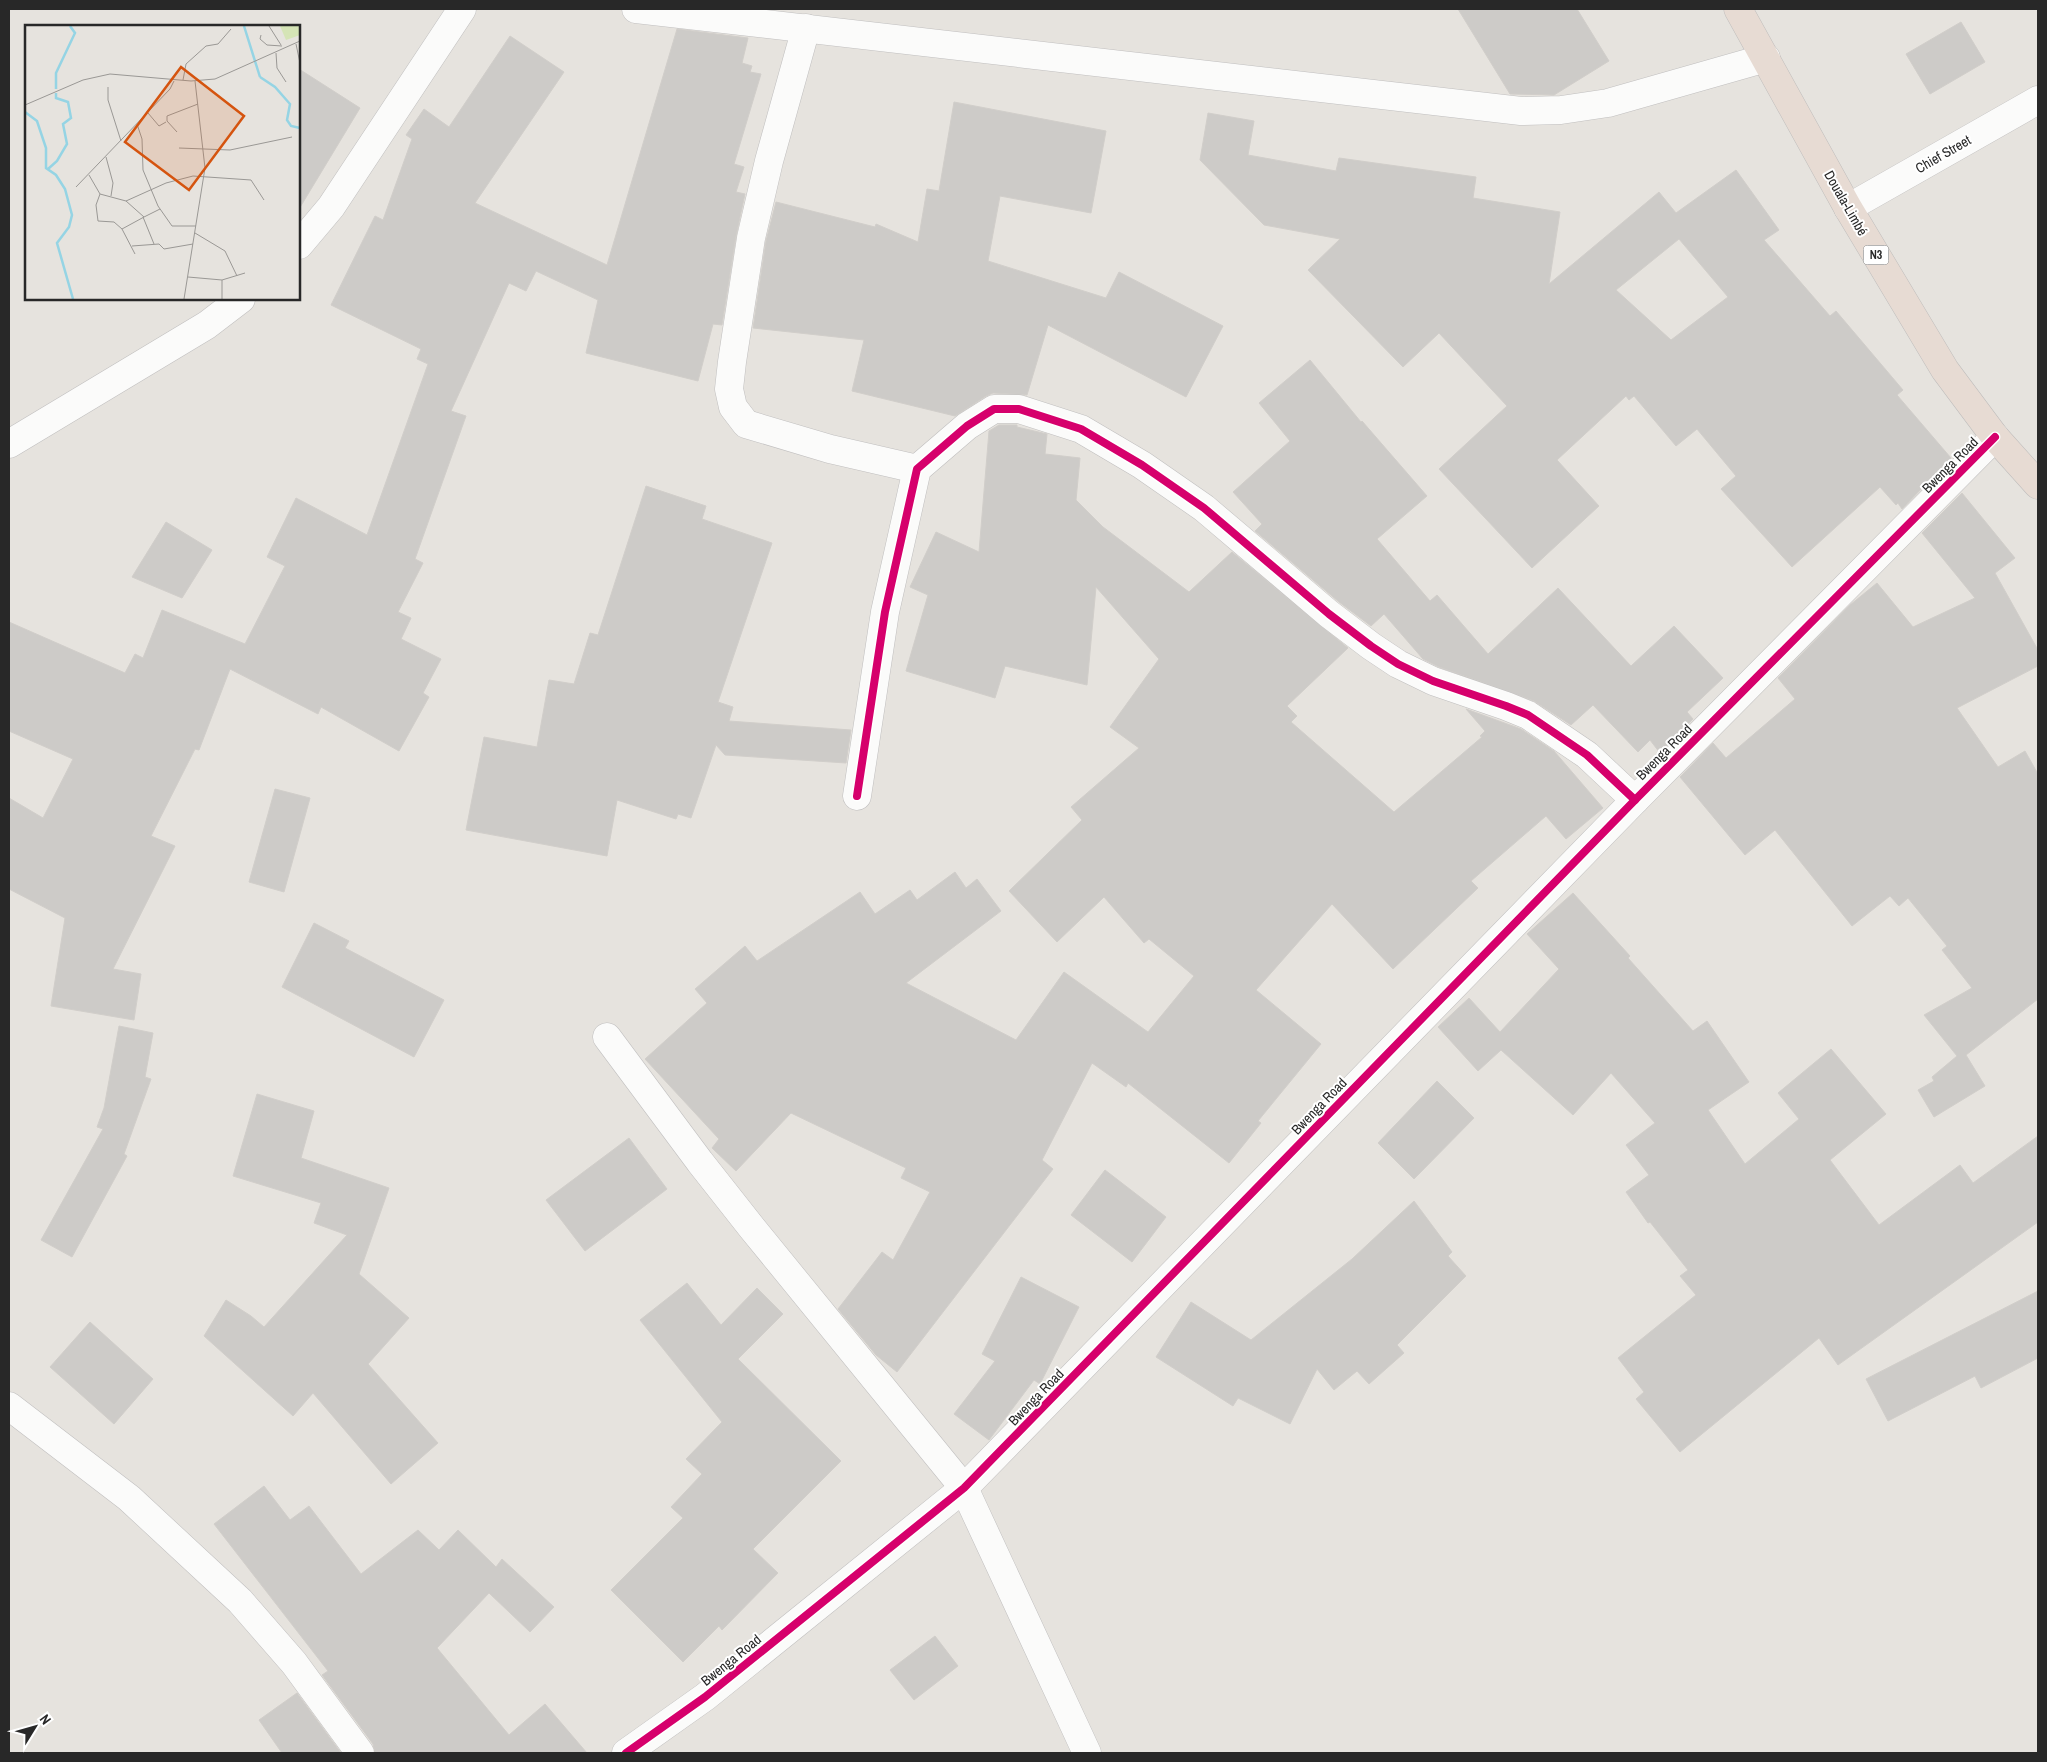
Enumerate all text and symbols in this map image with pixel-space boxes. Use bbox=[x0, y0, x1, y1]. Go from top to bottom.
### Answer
inset map bbox=[25, 25, 300, 300]
street label: Chief Street bbox=[1912, 131, 1974, 177]
street label: Douala-Limbé bbox=[1820, 167, 1872, 239]
road number: N3 bbox=[1864, 246, 1888, 264]
street label: Bwenga Road bbox=[1918, 433, 1982, 497]
street label: Bwenga Road bbox=[1632, 720, 1696, 784]
street label: Bwenga Road bbox=[1287, 1074, 1351, 1138]
street label: Bwenga Road bbox=[1004, 1365, 1068, 1429]
street label: Bwenga Road bbox=[697, 1630, 765, 1690]
north arrow bbox=[10, 1702, 60, 1752]
text: N bbox=[36, 1710, 55, 1728]

